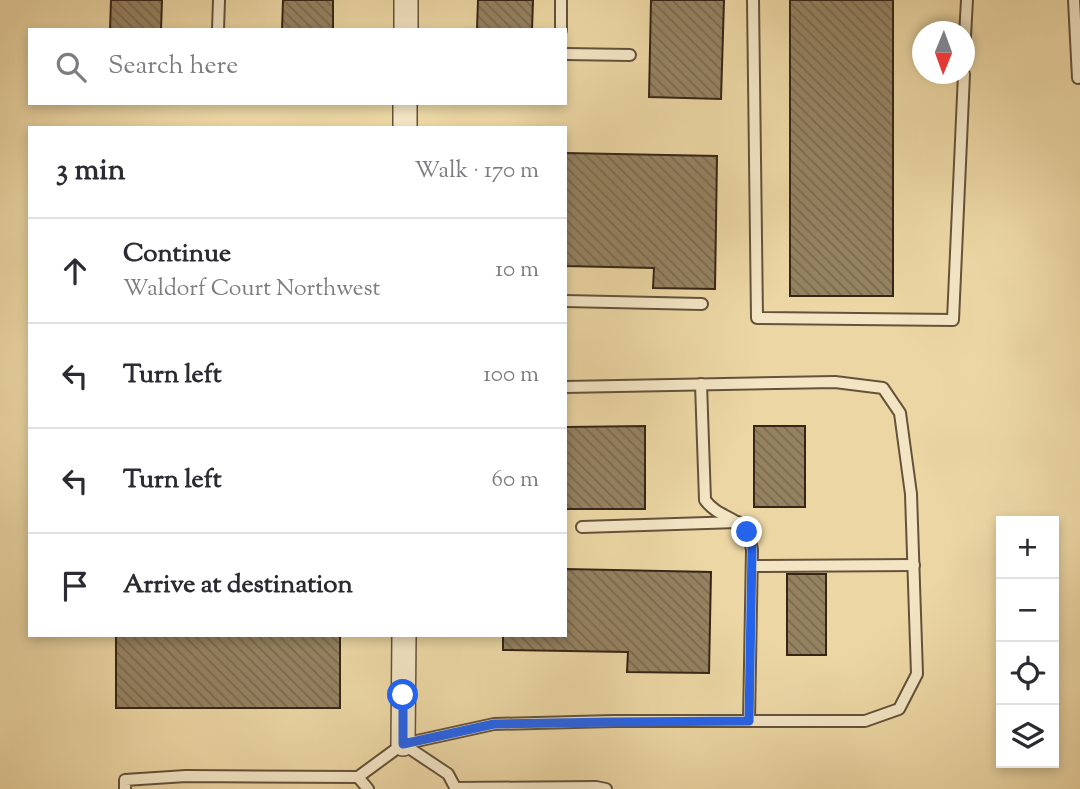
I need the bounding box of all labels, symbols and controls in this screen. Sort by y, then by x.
north arrow [912,21,975,84]
search box [28,28,567,105]
icon: search [52,48,90,86]
text: Search here [108,48,238,85]
text: 3 min [56,150,126,193]
text: Walk · 170 m [414,155,539,188]
text: Continue [123,236,231,273]
icon: ahead [56,252,94,290]
text: 10 m [495,254,539,287]
text: Waldorf Court Northwest [123,273,380,306]
icon: left [56,357,94,395]
text: Turn left [123,357,222,394]
text: 100 m [483,359,539,392]
icon: left [56,462,94,500]
text: Turn left [123,462,222,499]
text: 60 m [491,464,539,497]
route end [731,516,762,547]
map controls [996,516,1059,768]
button: + [996,516,1059,579]
icon: arrive [56,567,94,605]
text: Arrive at destination [123,567,353,604]
button: − [996,579,1059,642]
button: locate [996,642,1059,705]
route start [387,679,418,710]
button: layers [996,705,1059,768]

